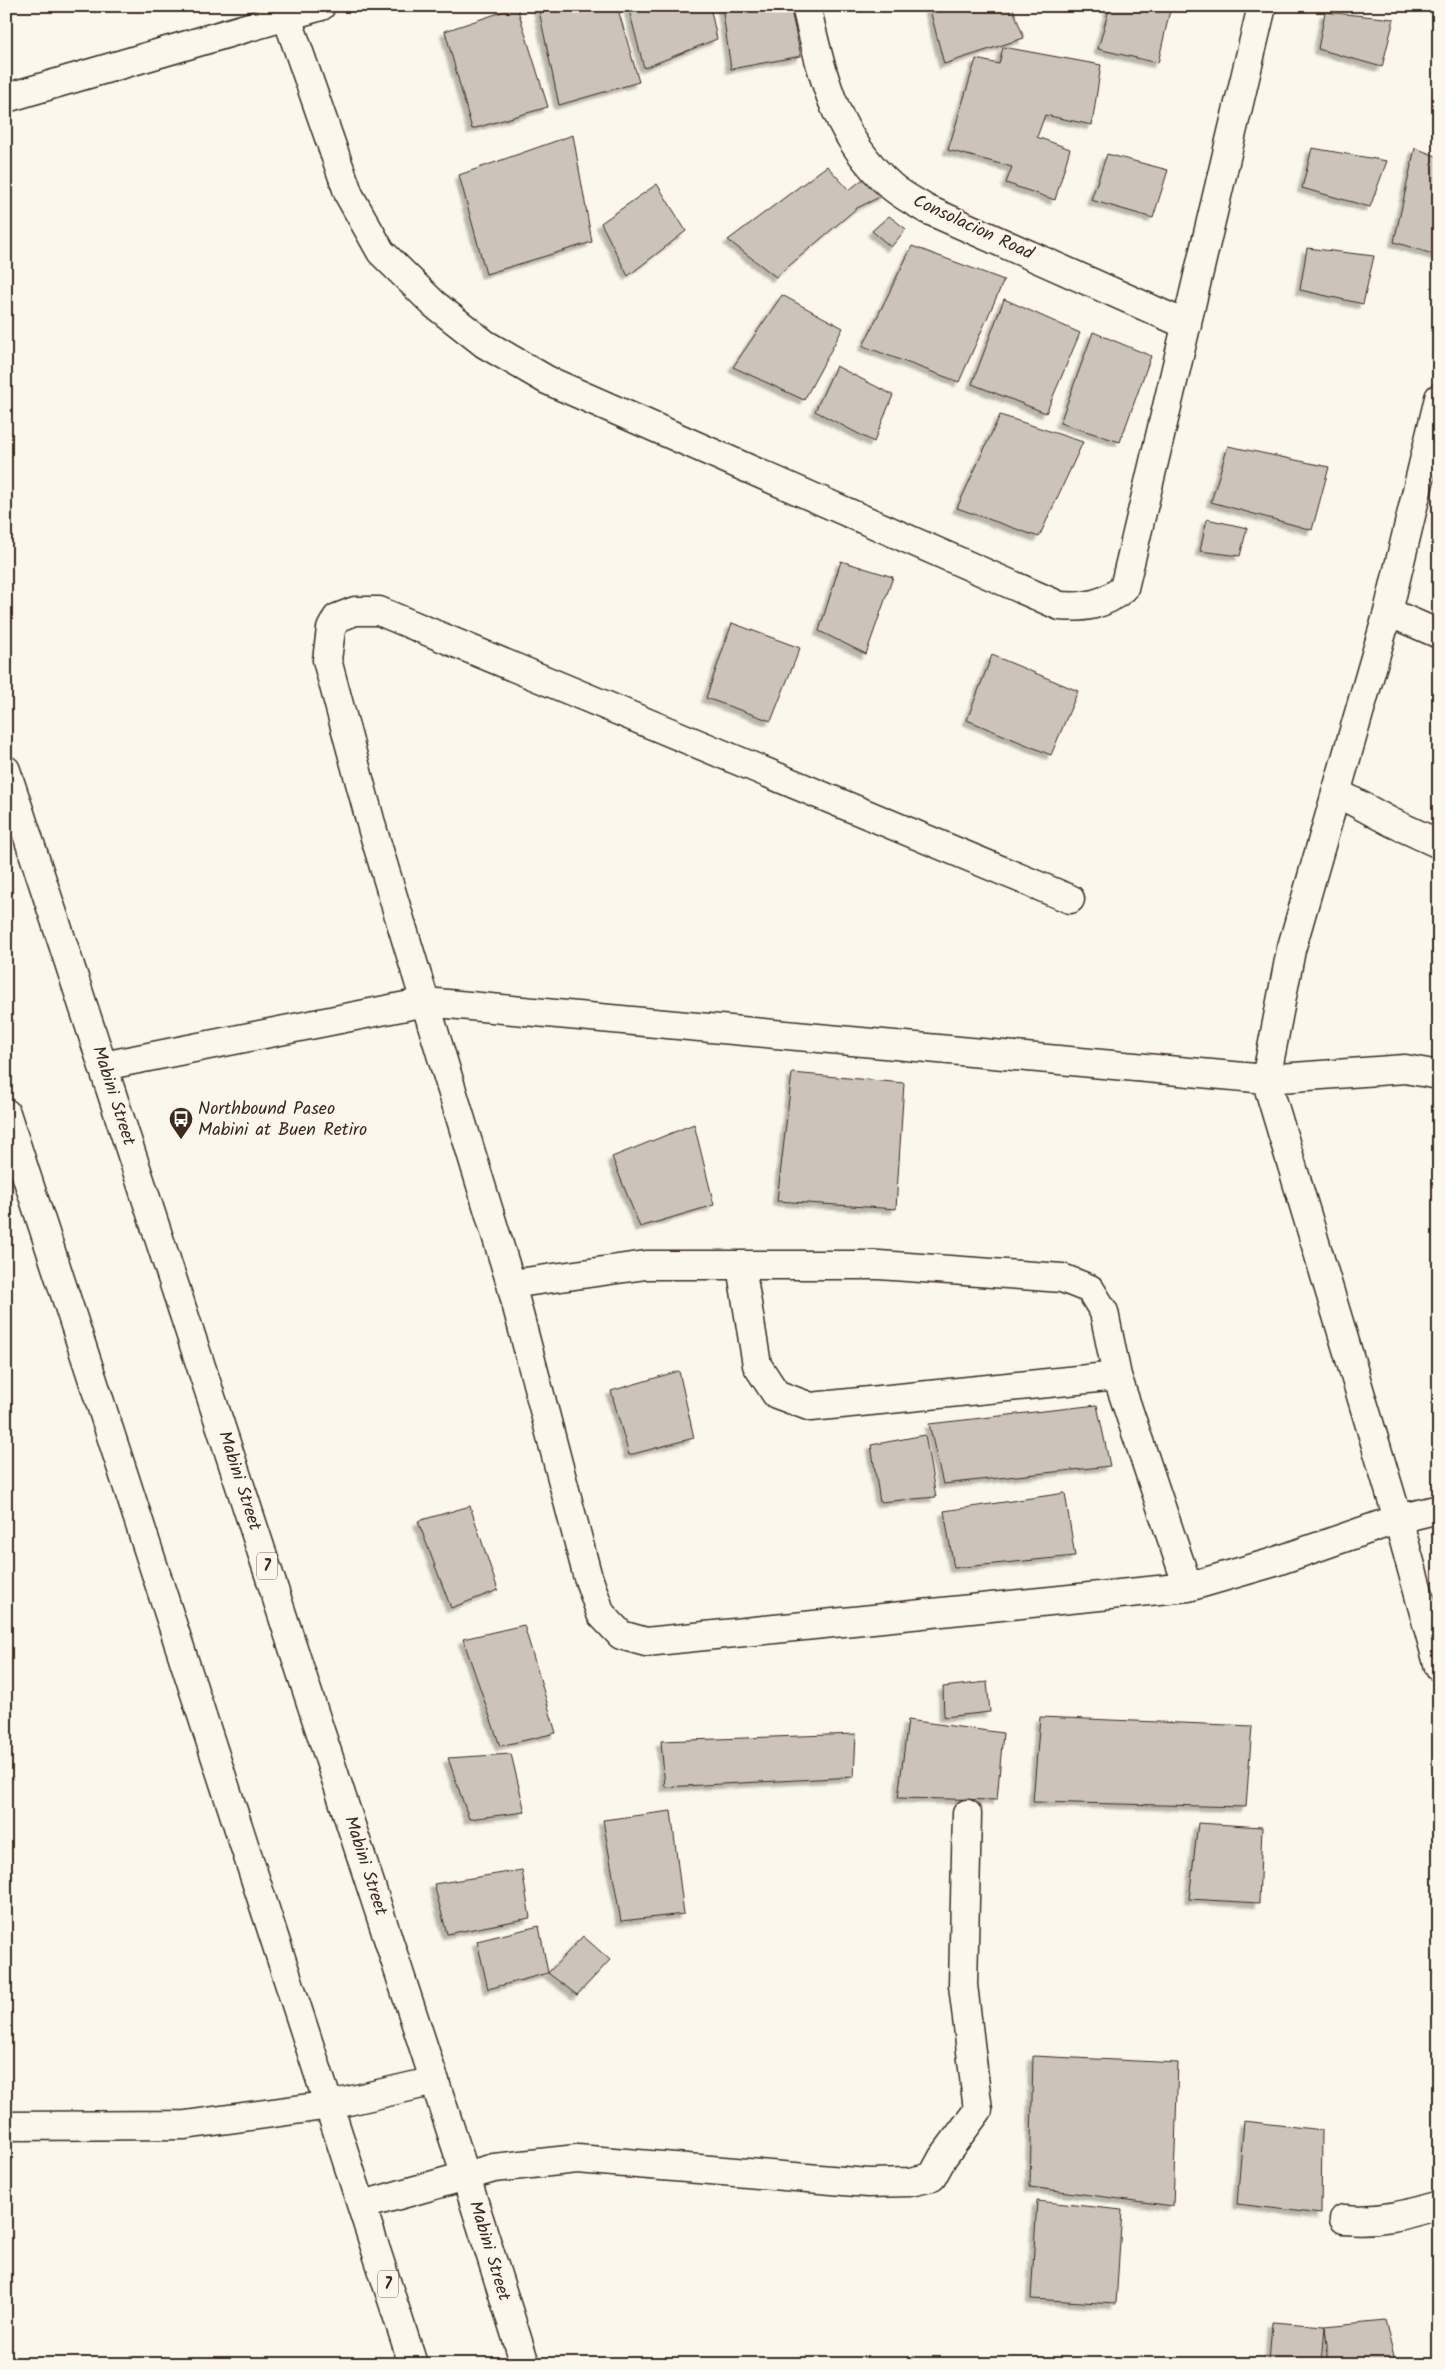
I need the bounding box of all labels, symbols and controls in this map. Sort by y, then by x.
street label: Consolacion Road [908,187,1039,269]
street label: Mabini Street [83,1042,143,1150]
place label: Northbound Paseo Mabini at Buen Retiro [198,1095,367,1145]
bus stop icon: Northbound Paseo Mabini at Buen Retiro [168,1106,194,1140]
street label: Mabini Street [209,1427,269,1535]
road number: 7 [257,1552,277,1580]
street label: Mabini Street [335,1812,395,1920]
street label: Mabini Street [460,2197,518,2306]
road number: 7 [378,2270,398,2298]

